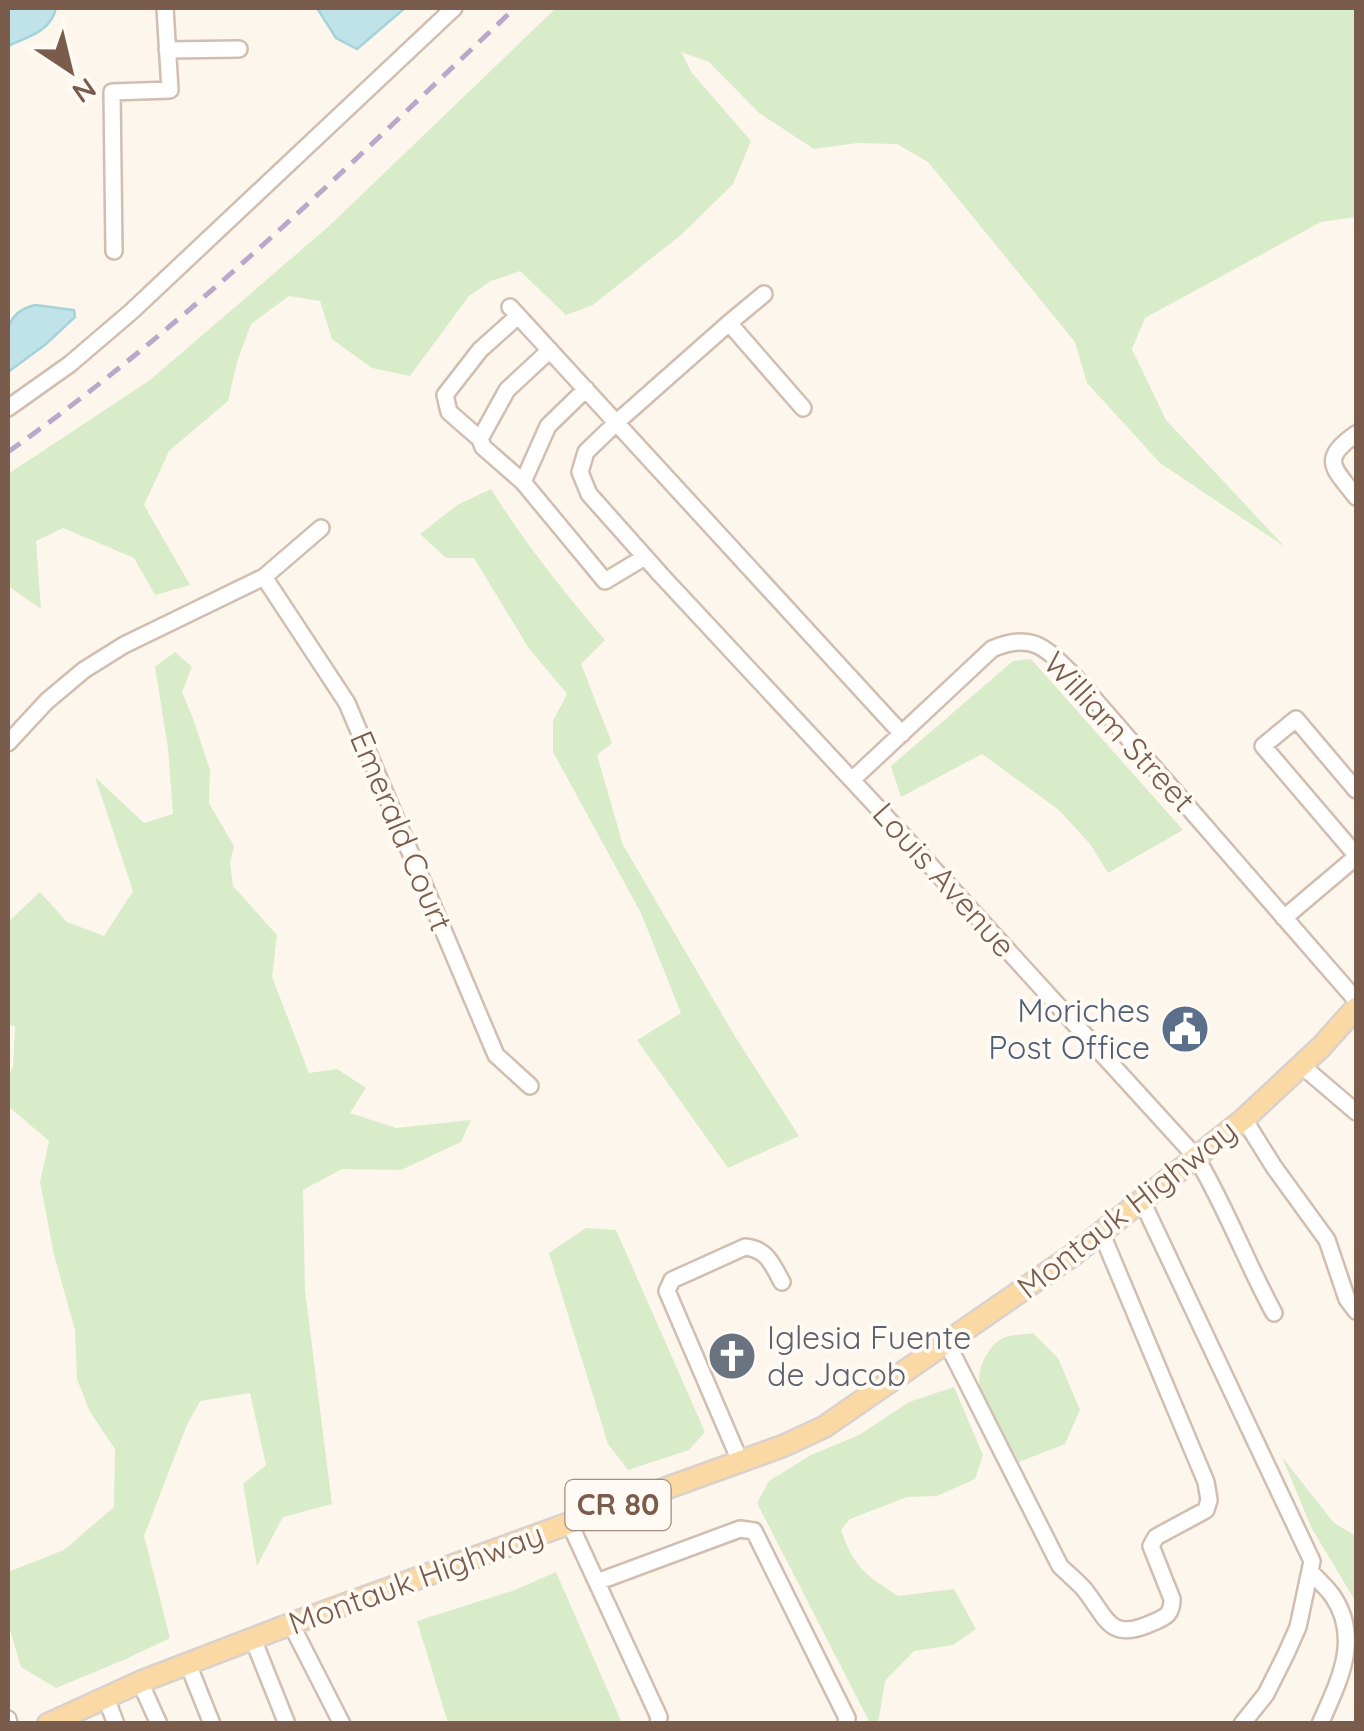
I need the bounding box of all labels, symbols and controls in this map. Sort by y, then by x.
north arrow [20,20,120,120]
text: N [66,71,103,111]
street label: William Street [1036,643,1204,820]
street label: Emerald Court [342,725,462,937]
street label: Louis Avenue [865,794,1025,965]
place label: Moriches Post Office [988,990,1150,1067]
public building icon: Moriches Post Office [1159,1003,1211,1055]
street label: Montauk Highway [1008,1110,1244,1306]
place label: Iglesia Fuente de Jacob [767,1317,971,1394]
church icon: Iglesia Fuente de Jacob [706,1330,758,1382]
road number: CR 80 [566,1480,670,1530]
street label: Montauk Highway [283,1513,548,1643]

